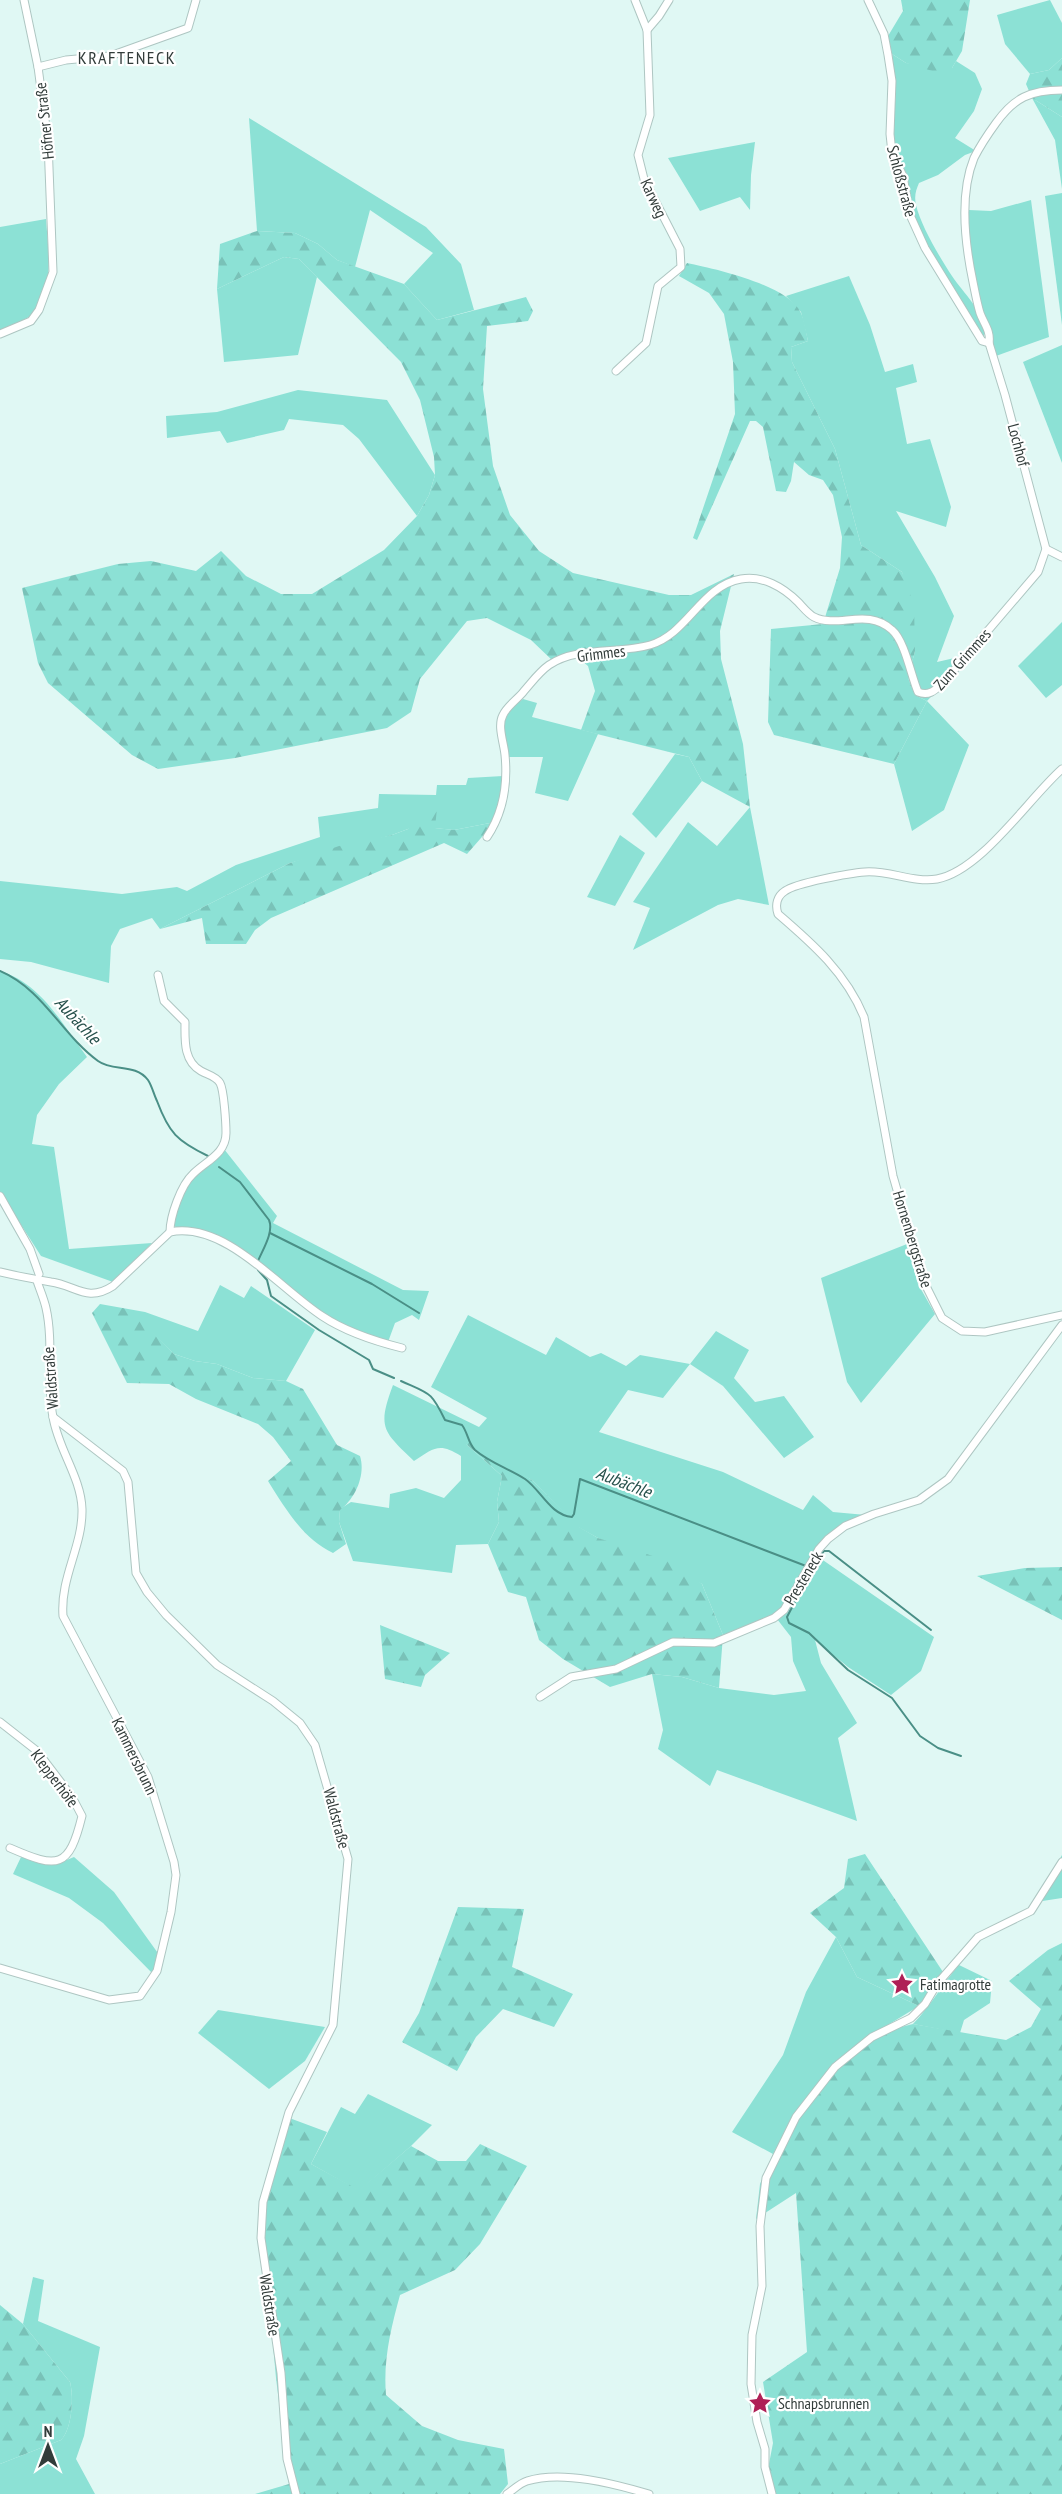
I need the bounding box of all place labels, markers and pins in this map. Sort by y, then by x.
place icon: Fatimagrotte [889,1971,915,1997]
place label: Fatimagrotte [920,1974,991,1994]
place icon: Schnapsbrunnen [747,2390,773,2416]
place label: Schnapsbrunnen [778,2393,869,2413]

